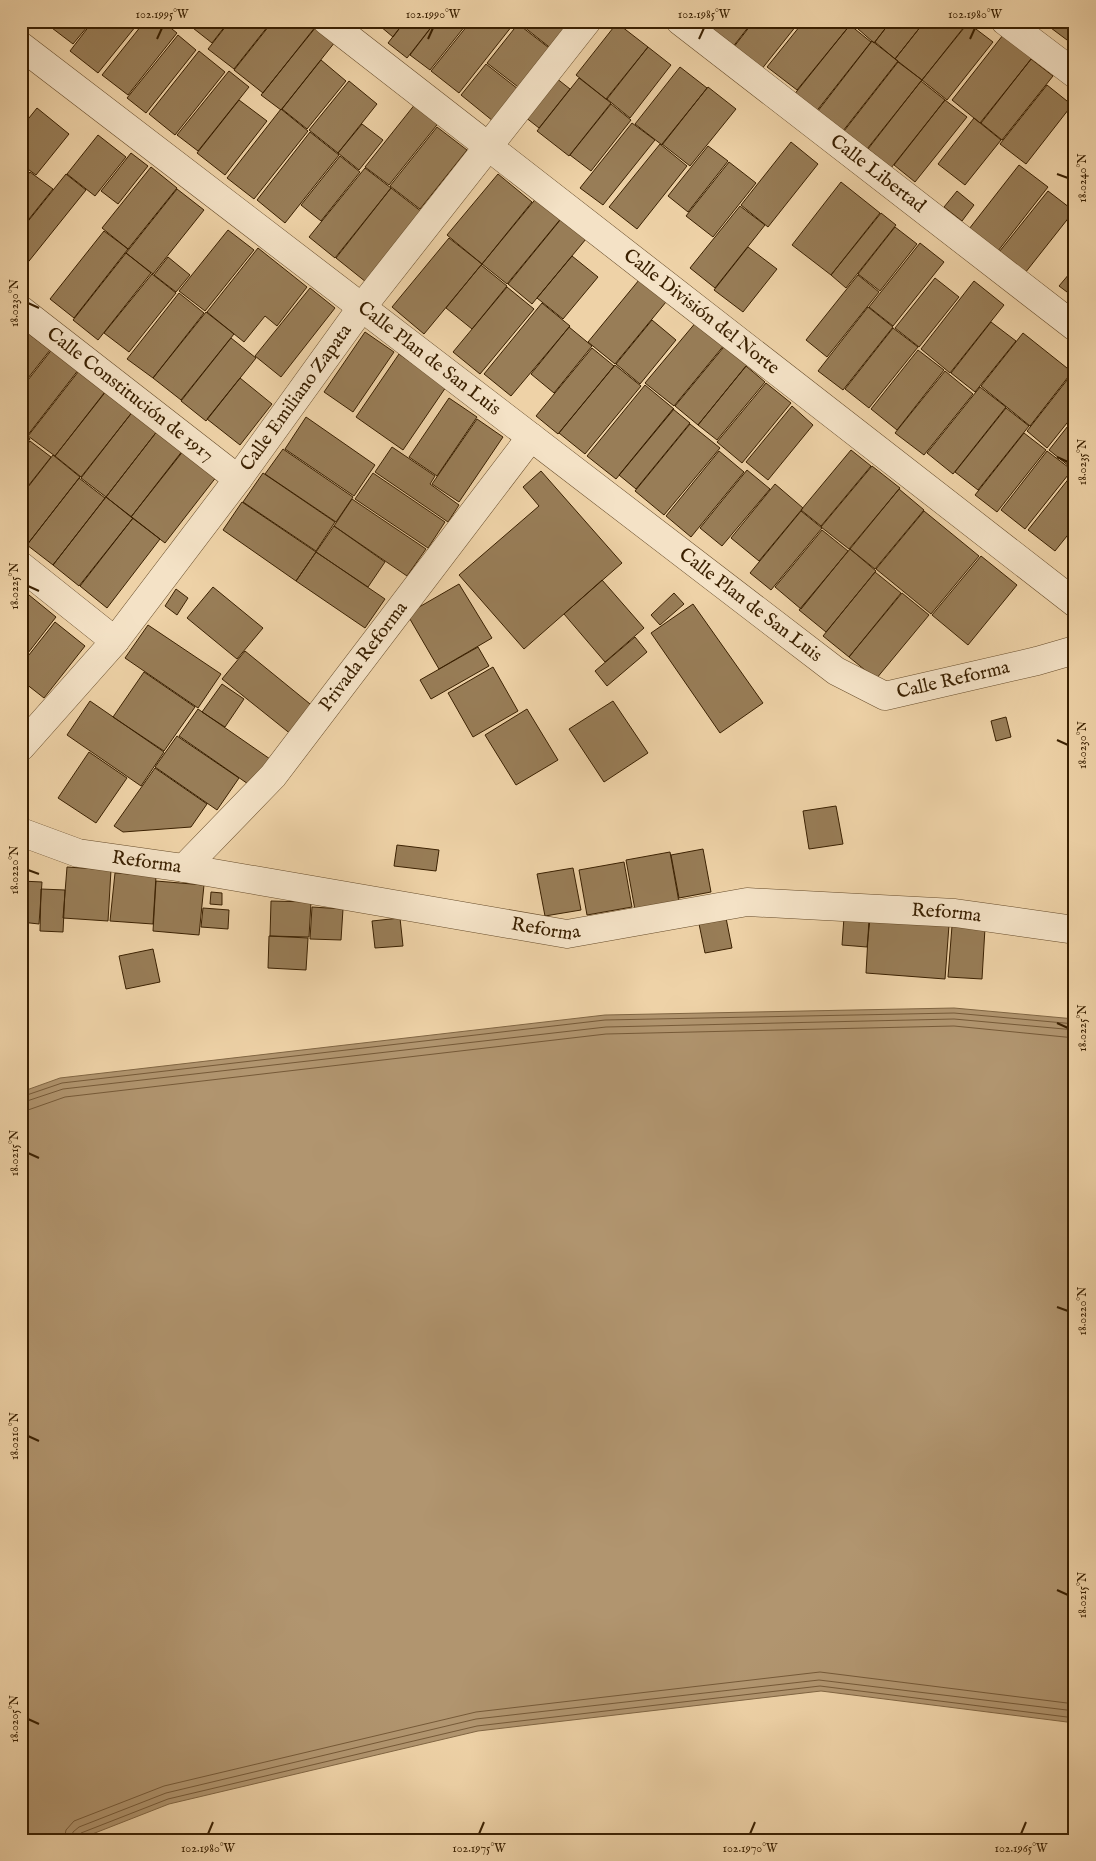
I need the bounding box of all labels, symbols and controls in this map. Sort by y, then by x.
text: 102.1995°W [135,7,189,22]
text: 102.1990°W [406,7,461,22]
text: 102.1985°W [678,7,731,22]
text: 102.1980°W [948,7,1003,22]
street label: Calle Libertad [825,130,931,219]
text: 18.0240°N [1075,153,1090,203]
street label: Calle División del Norte [618,244,784,381]
text: 18.0230°N [7,278,22,327]
street label: Calle Plan de San Luis [352,296,505,421]
street label: Calle Emiliano Zapata [235,319,358,476]
street label: Calle Constitución de 1917 [41,322,218,467]
text: 18.0235°N [1075,438,1090,485]
street label: Calle Plan de San Luis [674,543,827,668]
text: 18.0225°N [7,562,22,610]
street label: Privada Reforma [314,596,414,716]
street label: Calle Reforma [894,656,1013,705]
text: 18.0230°N [1075,720,1090,769]
text: 18.0220°N [7,845,22,894]
street label: Reforma [110,846,184,880]
street label: Reforma [911,899,984,929]
street label: Reforma [509,913,583,947]
text: 18.0225°N [1075,1004,1090,1052]
text: 18.0215°N [7,1129,22,1176]
text: 18.0220°N [1075,1286,1090,1335]
text: 18.0210°N [7,1412,22,1460]
text: 18.0215°N [1075,1571,1090,1618]
text: 18.0205°N [7,1695,22,1743]
text: 102.1980°W [181,1841,236,1856]
text: 102.1975°W [452,1841,506,1856]
text: 102.1970°W [723,1841,778,1856]
text: 102.1965°W [995,1841,1048,1856]

